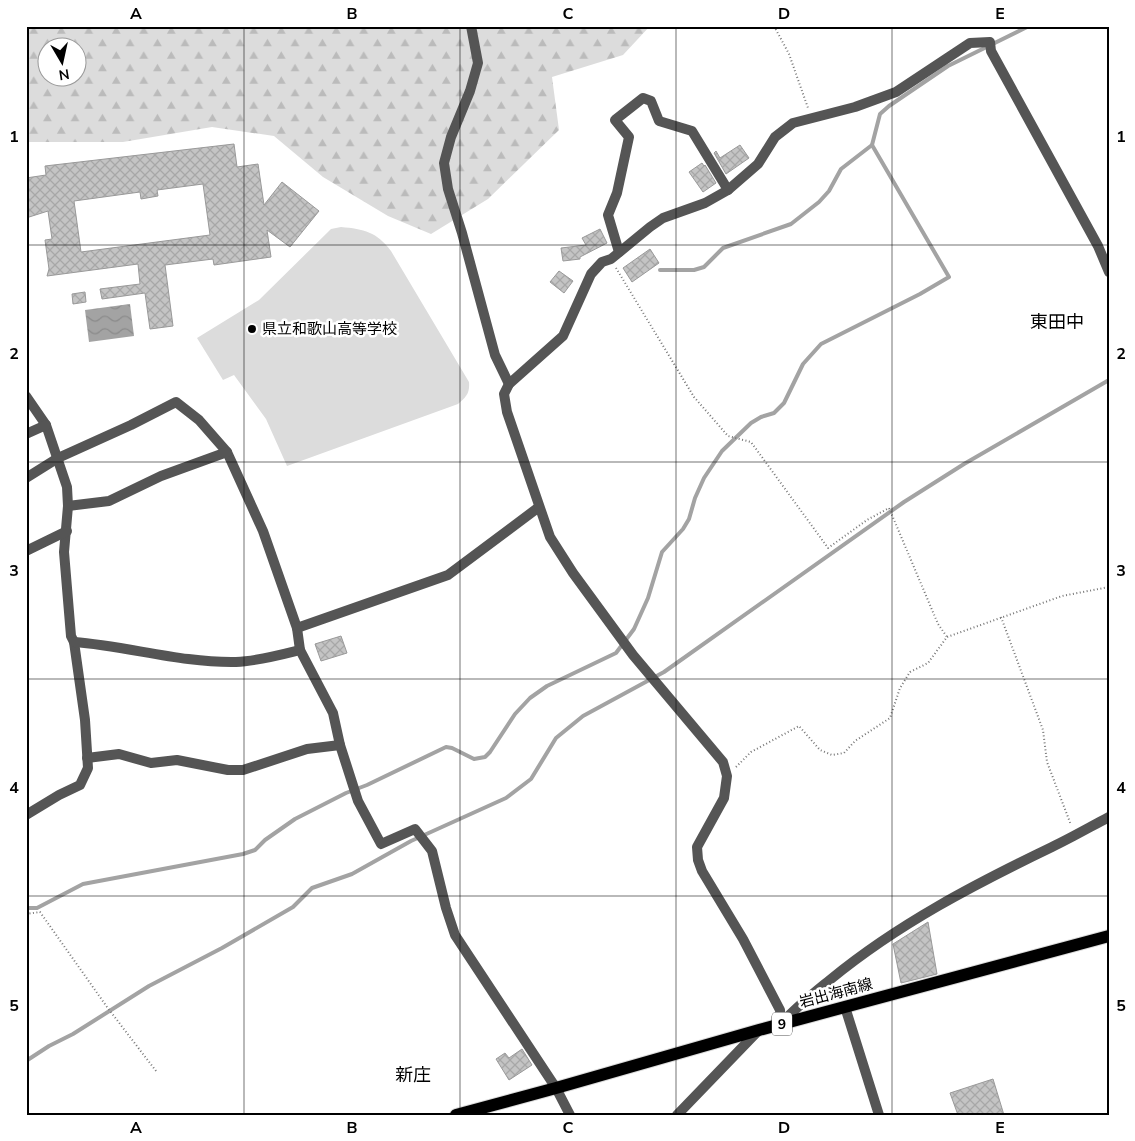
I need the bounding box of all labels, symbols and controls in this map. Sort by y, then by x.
text: A [130,3,142,25]
text: B [346,3,358,25]
text: C [563,3,574,25]
text: D [778,3,790,25]
text: E [995,3,1005,25]
north arrow [38,38,88,88]
text: N [57,64,71,85]
text: 1 [9,126,19,148]
text: 1 [1116,126,1126,148]
district label: 東田中 [1030,310,1084,334]
place label: 県立和歌山高等学校 [262,319,397,339]
marker: 県立和歌山高等学校 [246,323,258,335]
text: 2 [9,343,19,365]
text: 2 [1116,343,1126,365]
text: 3 [9,560,19,582]
text: 3 [1116,560,1126,582]
text: 4 [9,777,19,799]
text: 4 [1116,777,1126,799]
street label: 岩出海南線 [797,974,875,1012]
text: 5 [9,995,19,1017]
text: 5 [1116,995,1126,1017]
road number: 9 [772,1012,792,1036]
district label: 新庄 [395,1063,431,1087]
text: A [130,1117,142,1139]
text: B [346,1117,358,1139]
text: C [563,1117,574,1139]
text: D [778,1117,790,1139]
text: E [995,1117,1005,1139]

